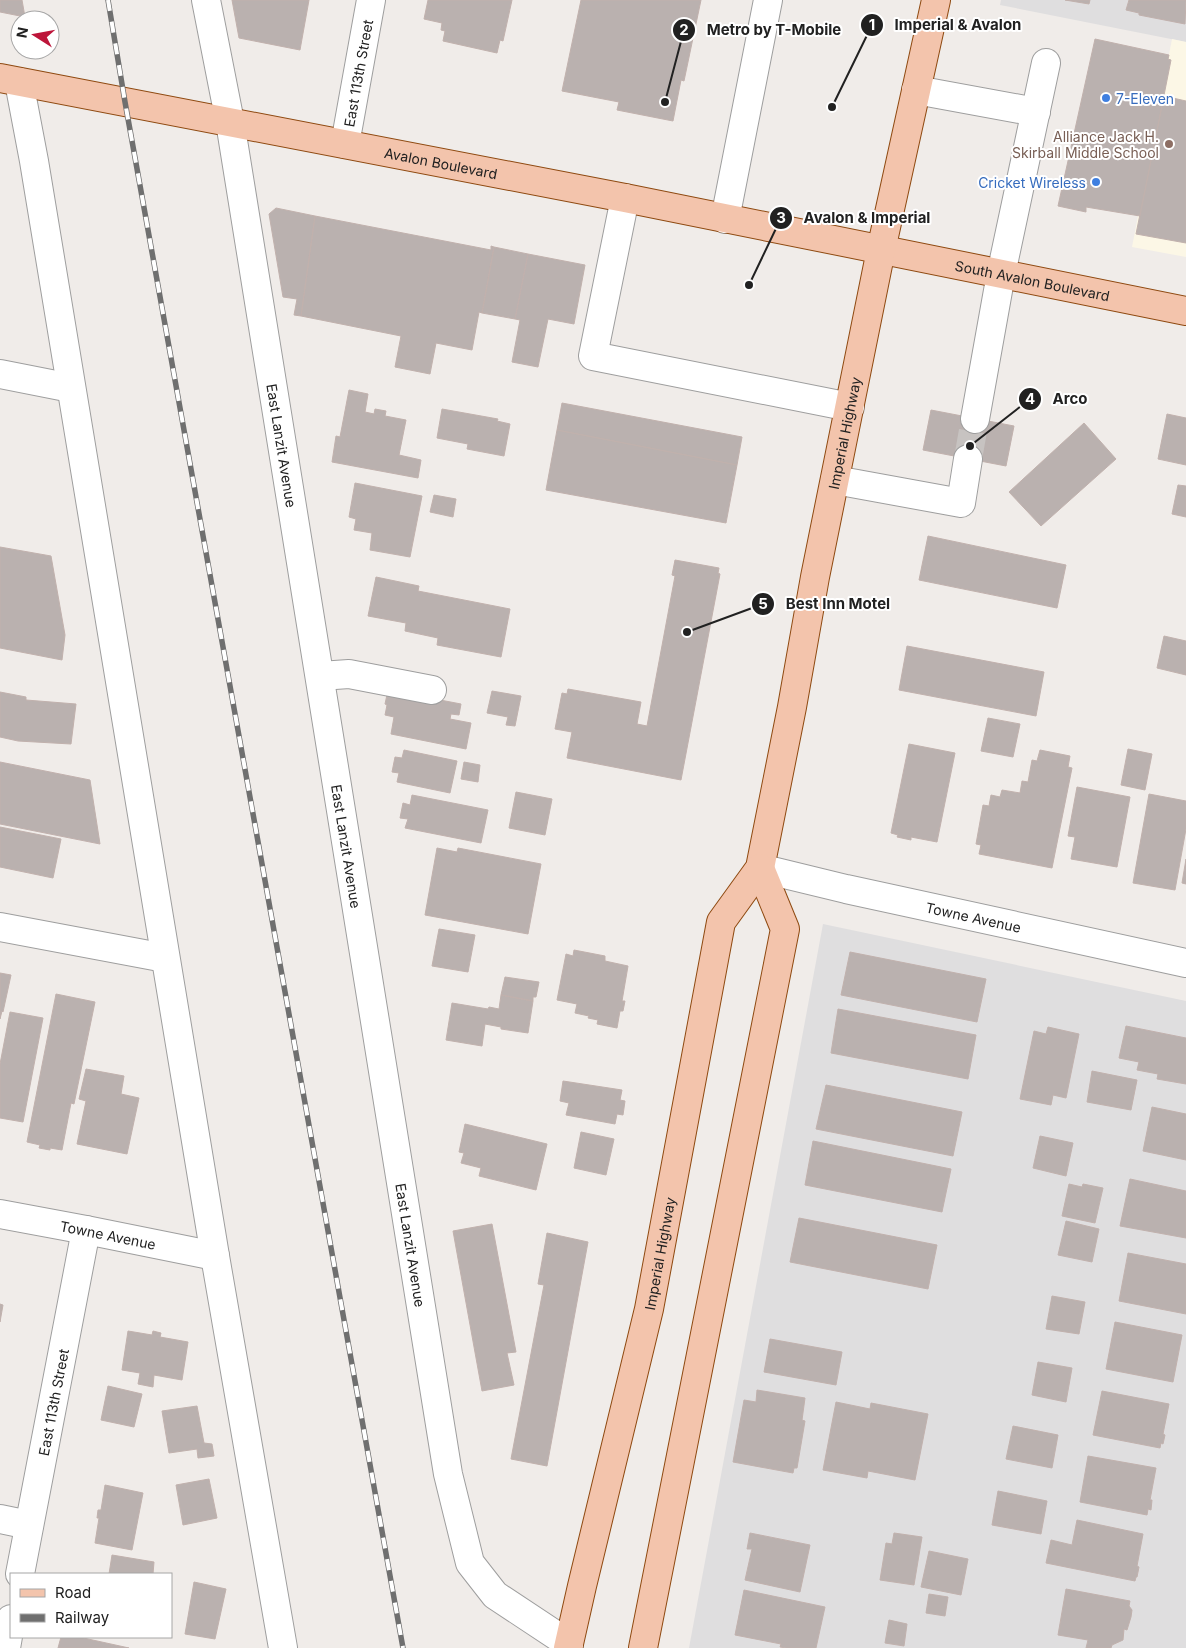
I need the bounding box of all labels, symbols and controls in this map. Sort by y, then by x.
north arrow [10,10,60,60]
callout: Imperial & Avalon [859,10,1031,40]
callout: Metro by T-Mobile [672,15,852,45]
text: 1 [869,15,875,34]
text: Imperial & Avalon [895,15,1021,34]
street label: East 113th Street [340,18,376,128]
text: 2 [679,20,689,39]
text: Metro by T-Mobile [707,20,841,39]
text: N [12,26,31,39]
place label: 7-Eleven [1116,90,1174,107]
marker: 7-Eleven [1100,92,1112,104]
place label: Alliance Jack H. Skirball Middle School [1012,128,1159,161]
marker: Alliance Jack H. Skirball Middle School [1163,138,1175,150]
street label: Avalon Boulevard [383,143,499,182]
place label: Cricket Wireless [978,174,1086,191]
marker: Cricket Wireless [1090,176,1102,188]
callout: Avalon & Imperial [768,203,940,233]
text: 3 [776,208,786,227]
text: Avalon & Imperial [804,208,930,227]
street label: South Avalon Boulevard [954,256,1111,304]
street label: Imperial Highway [824,375,864,491]
street label: East Lanzit Avenue [264,382,301,509]
callout: Arco [1017,384,1097,414]
text: 4 [1025,389,1035,408]
text: Arco [1053,389,1087,408]
callout: Best Inn Motel [751,589,900,619]
text: 5 [758,594,768,613]
text: Best Inn Motel [786,594,890,613]
street label: East Lanzit Avenue [328,783,365,909]
street label: Towne Avenue [924,898,1023,935]
street label: East Lanzit Avenue [393,1182,429,1308]
street label: Imperial Highway [640,1196,678,1311]
street label: Towne Avenue [59,1217,157,1252]
street label: East 113th Street [34,1347,72,1457]
legend [10,1573,172,1638]
text: Road [55,1583,91,1602]
text: Railway [55,1608,110,1627]

